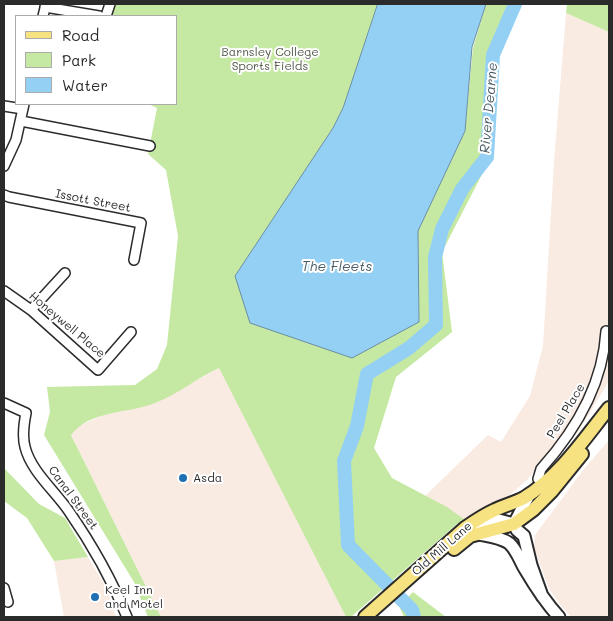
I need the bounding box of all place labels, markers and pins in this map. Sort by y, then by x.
place label: Asda [193,471,222,485]
marker: Asda [177,472,189,484]
place label: Keel Inn and Motel [105,583,163,611]
marker: Keel Inn and Motel [89,591,101,603]

